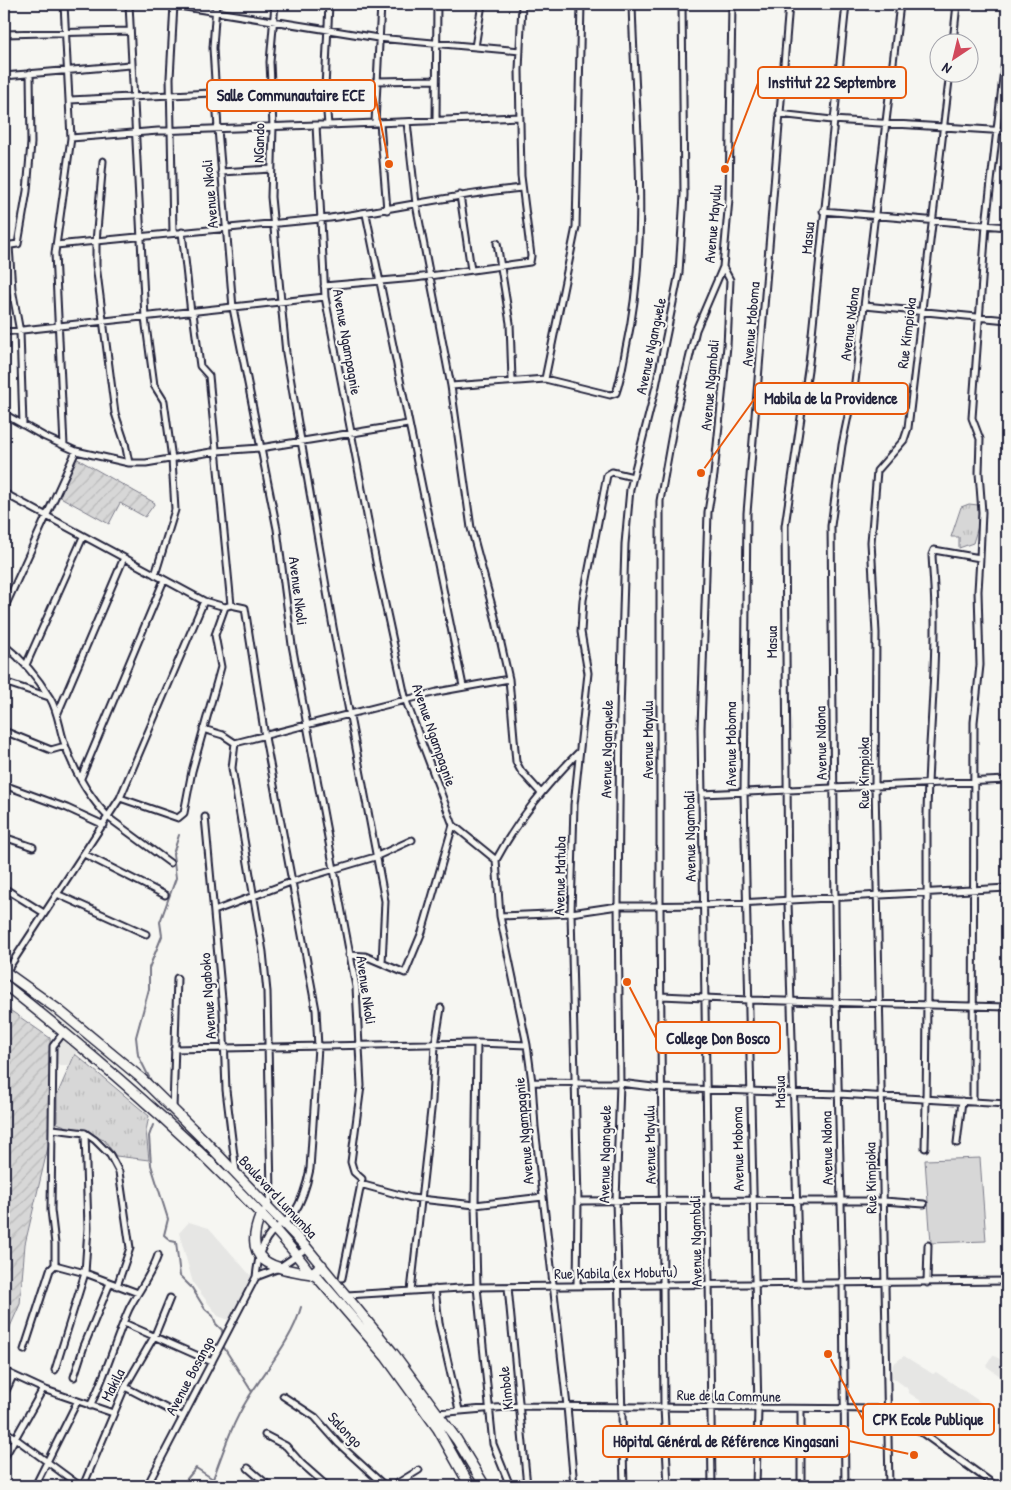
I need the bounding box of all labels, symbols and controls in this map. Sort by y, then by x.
north arrow [928,32,978,82]
text: N [937,59,955,79]
callout: Institut 22 Septembre [758,67,906,98]
text: Institut 22 Septembre [768,71,897,94]
callout: Salle Communautaire ECE [207,80,375,111]
text: Salle Communautaire ECE [217,84,366,106]
street label: NGando [248,123,269,163]
street label: Avenue Nkoli [196,159,223,229]
street label: Avenue Mayulu [699,184,726,264]
street label: Masua [796,221,819,255]
street label: Avenue Moboma [736,281,765,367]
street label: Avenue Ndona [835,286,864,362]
street label: Avenue Ngampagnie [328,287,367,397]
street label: Avenue Ngangwele [630,296,671,396]
street label: Rue Kimpioka [892,296,921,370]
street label: Avenue Ngambali [695,338,724,432]
callout: Mabila de la Providence [755,383,908,414]
text: Mabila de la Providence [764,387,898,409]
street label: Avenue Nkoli [284,555,313,627]
street label: Masua [761,626,782,658]
street label: Avenue Ngampagnie [407,681,462,789]
street label: Avenue Ngangwele [595,700,618,798]
street label: Avenue Mayulu [637,701,658,779]
street label: Avenue Moboma [720,701,741,786]
street label: Avenue Ndona [809,706,832,780]
street label: Rue Kimpioka [853,737,874,809]
street label: Avenue Ngambali [678,790,701,882]
street label: Avenue Matuba [548,836,571,916]
street label: Avenue Ngaboko [194,952,221,1040]
street label: Avenue Nkoli [351,954,382,1026]
callout: College Don Bosco [656,1022,780,1053]
text: College Don Bosco [666,1027,771,1050]
street label: Masua [769,1075,790,1108]
street label: Avenue Ngampagnie [508,1077,539,1185]
street label: Avenue Ngangwele [593,1105,616,1203]
street label: Avenue Mayulu [638,1106,661,1185]
street label: Avenue Moboma [726,1106,749,1192]
street label: Avenue Ndona [815,1111,838,1185]
street label: Rue Kimpioka [859,1142,882,1214]
street label: Boulevard Lumumba [234,1151,322,1243]
street label: Avenue Ngambali [684,1195,707,1287]
street label: Rue Kabila (ex Mobutu) [554,1261,678,1284]
street label: Avenue Bosango [160,1333,219,1419]
street label: Makila [95,1365,130,1405]
street label: Kimbole [493,1365,518,1411]
street label: Rue de la Commune [677,1384,781,1407]
callout: CPK Ecole Publique [863,1404,994,1435]
street label: Salongo [323,1407,368,1452]
text: CPK Ecole Publique [872,1408,984,1431]
callout: Hôpital Général de Référence Kingasani [603,1426,849,1457]
text: Hôpital Général de Référence Kingasani [613,1430,839,1453]

